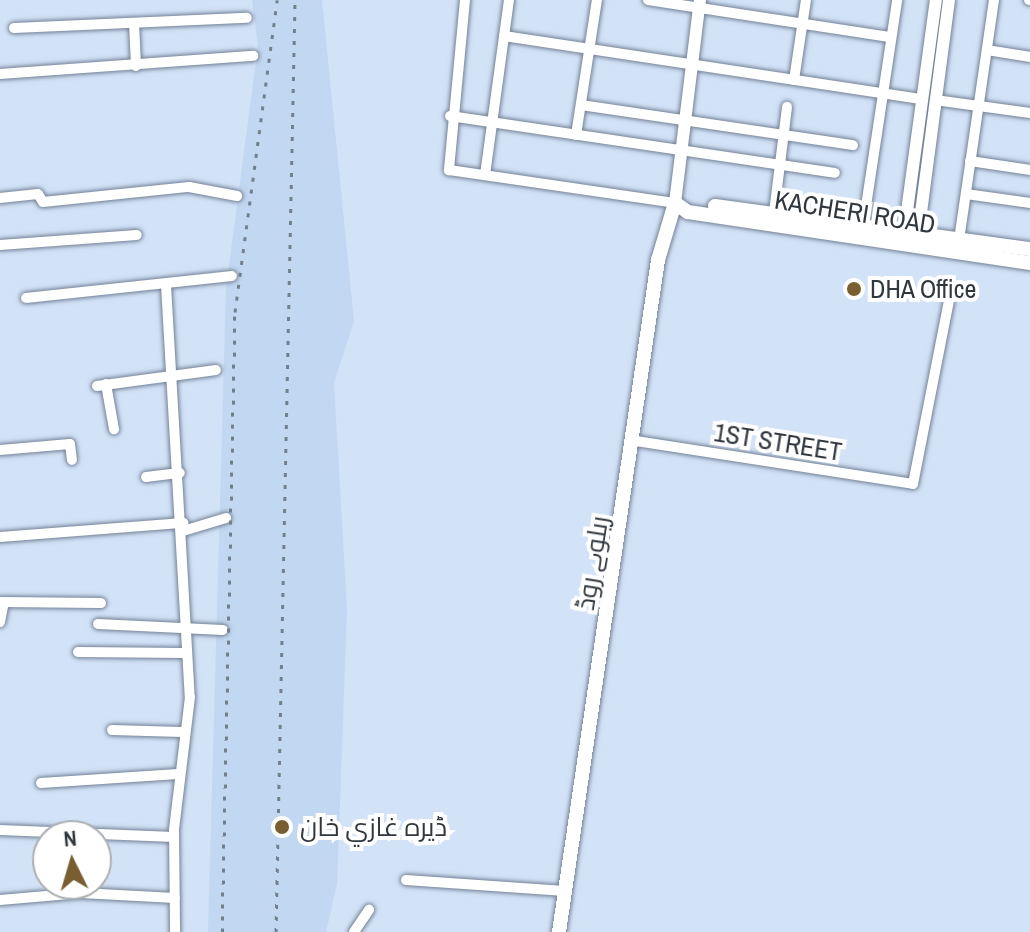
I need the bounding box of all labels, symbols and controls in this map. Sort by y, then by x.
street label: KACHERI ROAD [772,184,938,240]
place label: DHA Office [870,273,977,305]
marker: DHA Office [845,280,863,298]
street label: 1ST STREET [712,416,844,468]
street label: ریلوے روڈ [569,514,615,612]
place label: ڈيره غازي خان [300,811,447,843]
marker: ڈيره غازي خان [271,816,293,838]
north arrow [32,820,112,900]
text: N [62,823,78,854]

